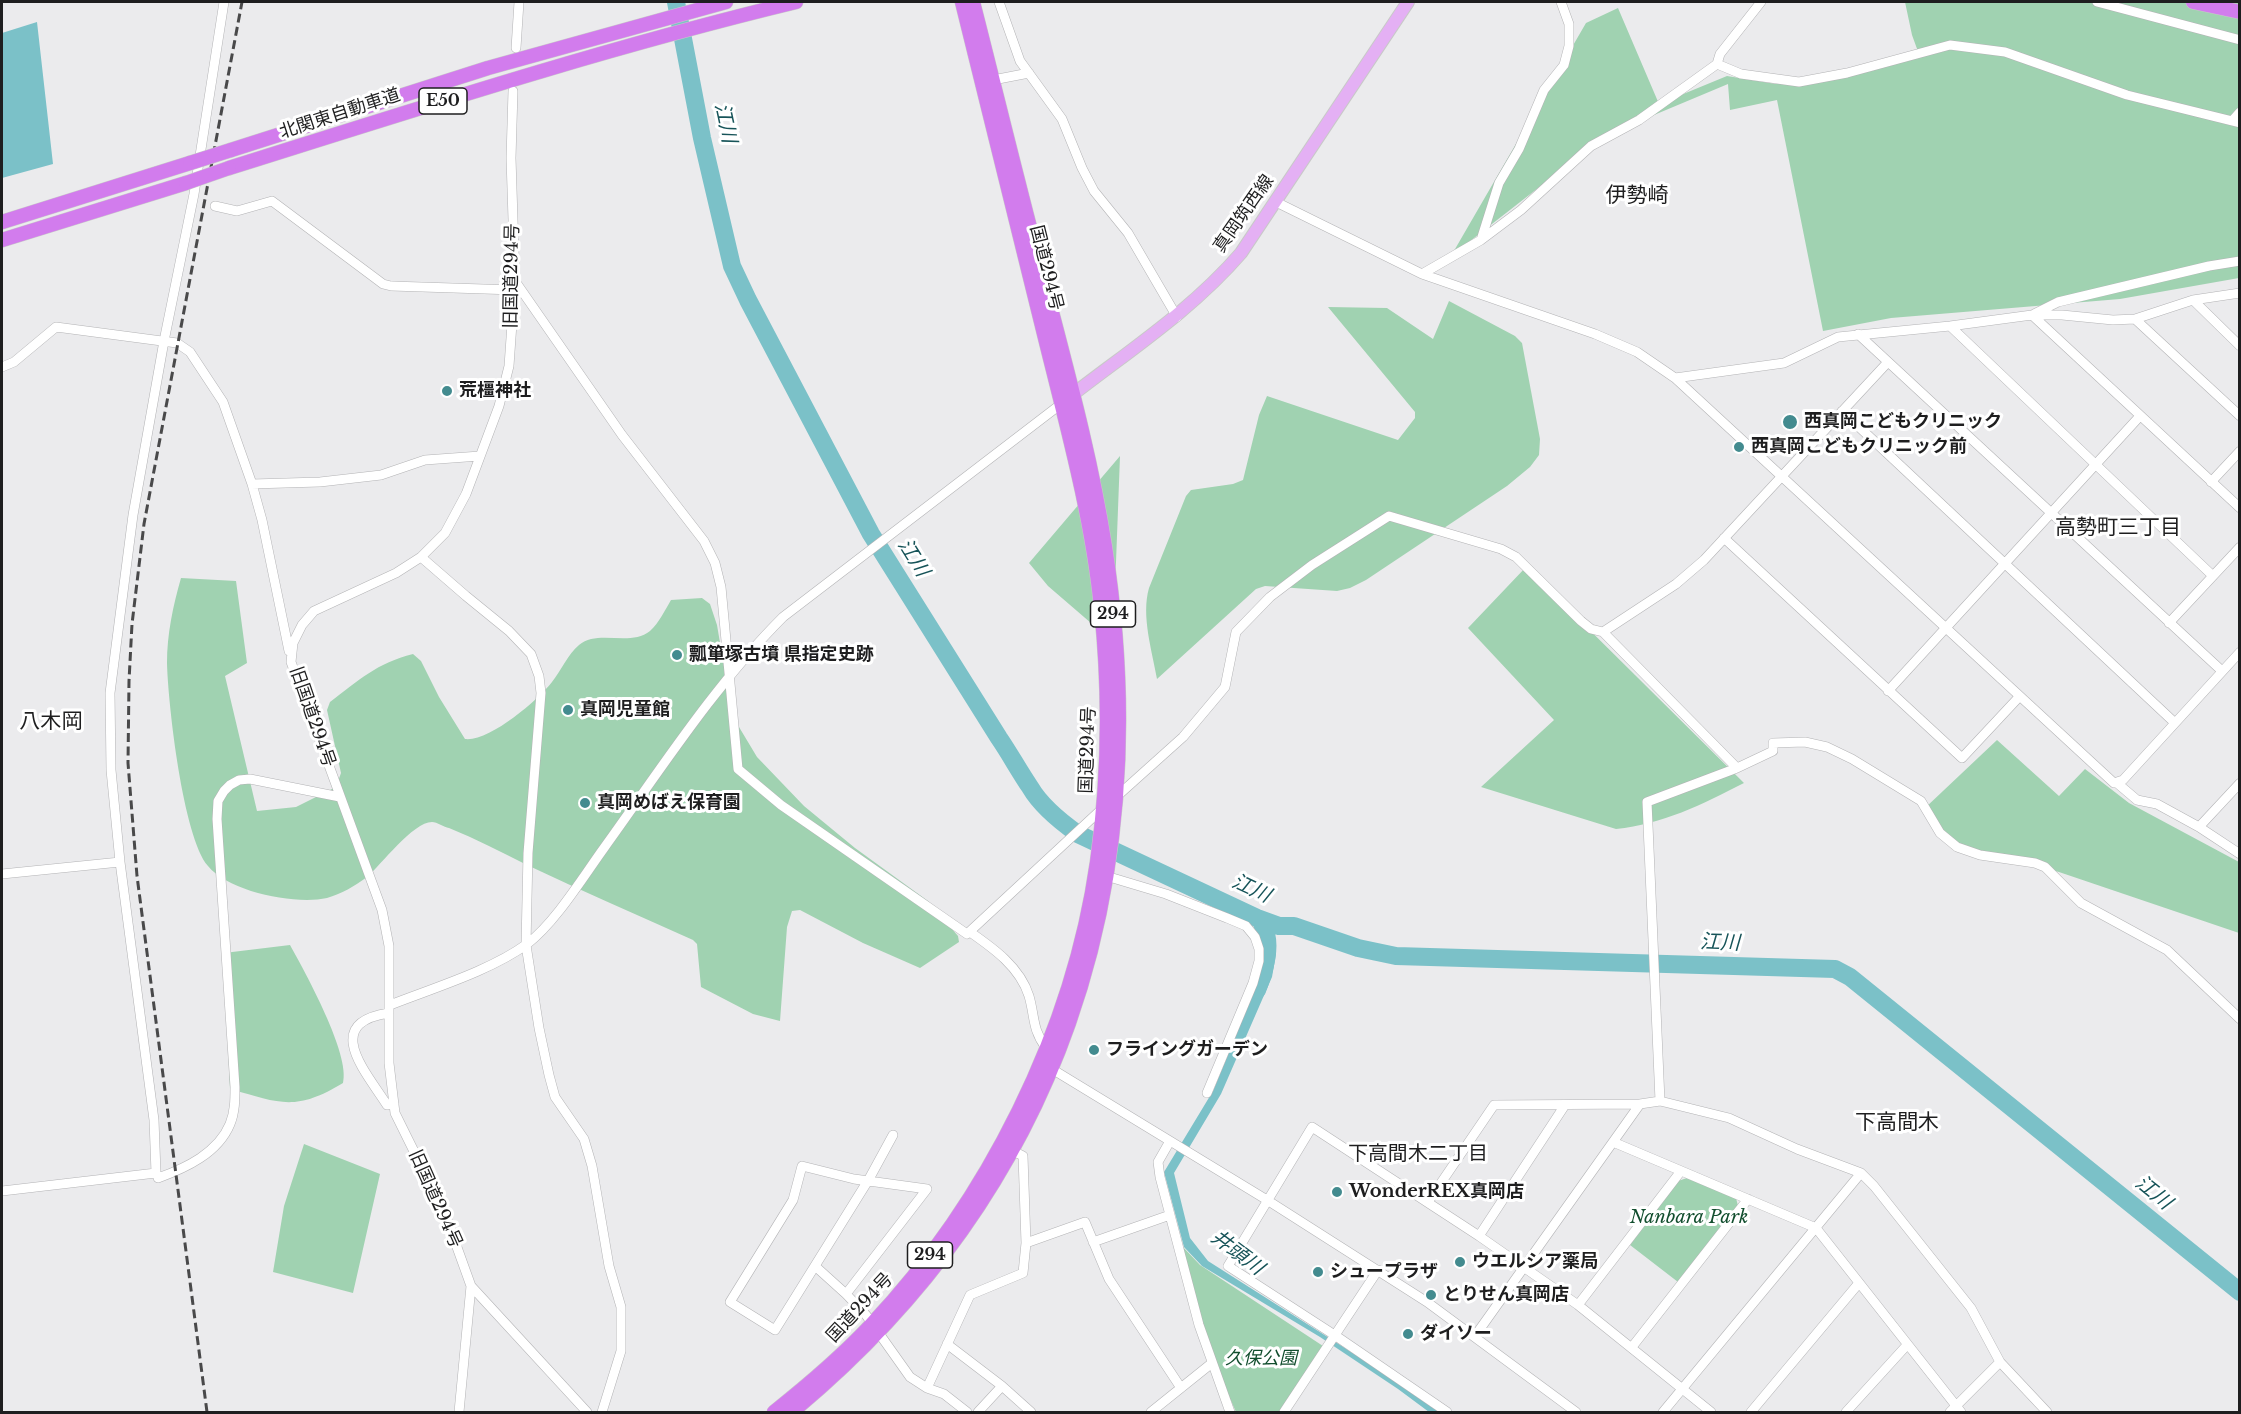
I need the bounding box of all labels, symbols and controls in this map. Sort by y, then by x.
street label: 北関東自動車道 [277,84,403,144]
road number: E50 [419,88,467,114]
water label: 江川 [709,101,741,145]
street label: 真岡筑西線 [1209,171,1279,257]
district label: 伊勢崎 [1606,183,1668,209]
street label: 旧国道294号 [500,223,524,329]
street label: 国道294号 [1025,223,1067,313]
place label: 荒橿神社 [459,380,531,402]
marker: 荒橿神社 [440,384,454,398]
place label: 西真岡こどもクリニック [1804,411,2002,433]
marker: 西真岡こどもクリニック [1781,413,1799,431]
place label: 西真岡こどもクリニック前 [1751,436,1967,458]
marker: 西真岡こどもクリニック前 [1732,440,1746,454]
district label: 高勢町三丁目 [2055,515,2181,541]
water label: 江川 [892,535,934,581]
road number: 294 [1090,601,1136,627]
place label: 瓢箪塚古墳 県指定史跡 [689,644,874,666]
marker: 瓢箪塚古墳 県指定史跡 [670,648,684,662]
street label: 旧国道294号 [285,664,339,770]
place label: 真岡児童館 [580,699,670,721]
marker: 真岡児童館 [561,703,575,717]
street label: 国道294号 [1076,706,1100,794]
district label: 八木岡 [20,709,82,735]
place label: 真岡めばえ保育園 [597,792,741,814]
marker: 真岡めばえ保育園 [578,796,592,810]
water label: 江川 [1228,870,1274,908]
water label: 江川 [1700,930,1740,956]
place label: フライングガーデン [1106,1039,1268,1061]
marker: フライングガーデン [1087,1043,1101,1057]
district label: 下高間木 [1855,1110,1939,1136]
district label: 下高間木二丁目 [1348,1142,1488,1166]
street label: 旧国道294号 [404,1147,466,1251]
water label: 江川 [2130,1171,2176,1215]
place label: WonderREX真岡店 [1349,1181,1524,1203]
marker: WonderREX真岡店 [1330,1185,1344,1199]
park label: Nanbara Park [1630,1207,1748,1229]
water label: 井頭川 [1206,1225,1268,1281]
road number: 294 [908,1242,952,1268]
place label: ウエルシア薬局 [1472,1251,1598,1273]
marker: ウエルシア薬局 [1453,1255,1467,1269]
place label: シュープラザ [1330,1261,1438,1283]
marker: シュープラザ [1311,1265,1325,1279]
street label: 国道294号 [822,1269,898,1347]
place label: とりせん真岡店 [1443,1284,1569,1306]
marker: とりせん真岡店 [1424,1288,1438,1302]
place label: ダイソー [1420,1323,1492,1345]
marker: ダイソー [1401,1327,1415,1341]
park label: 久保公園 [1225,1348,1297,1370]

